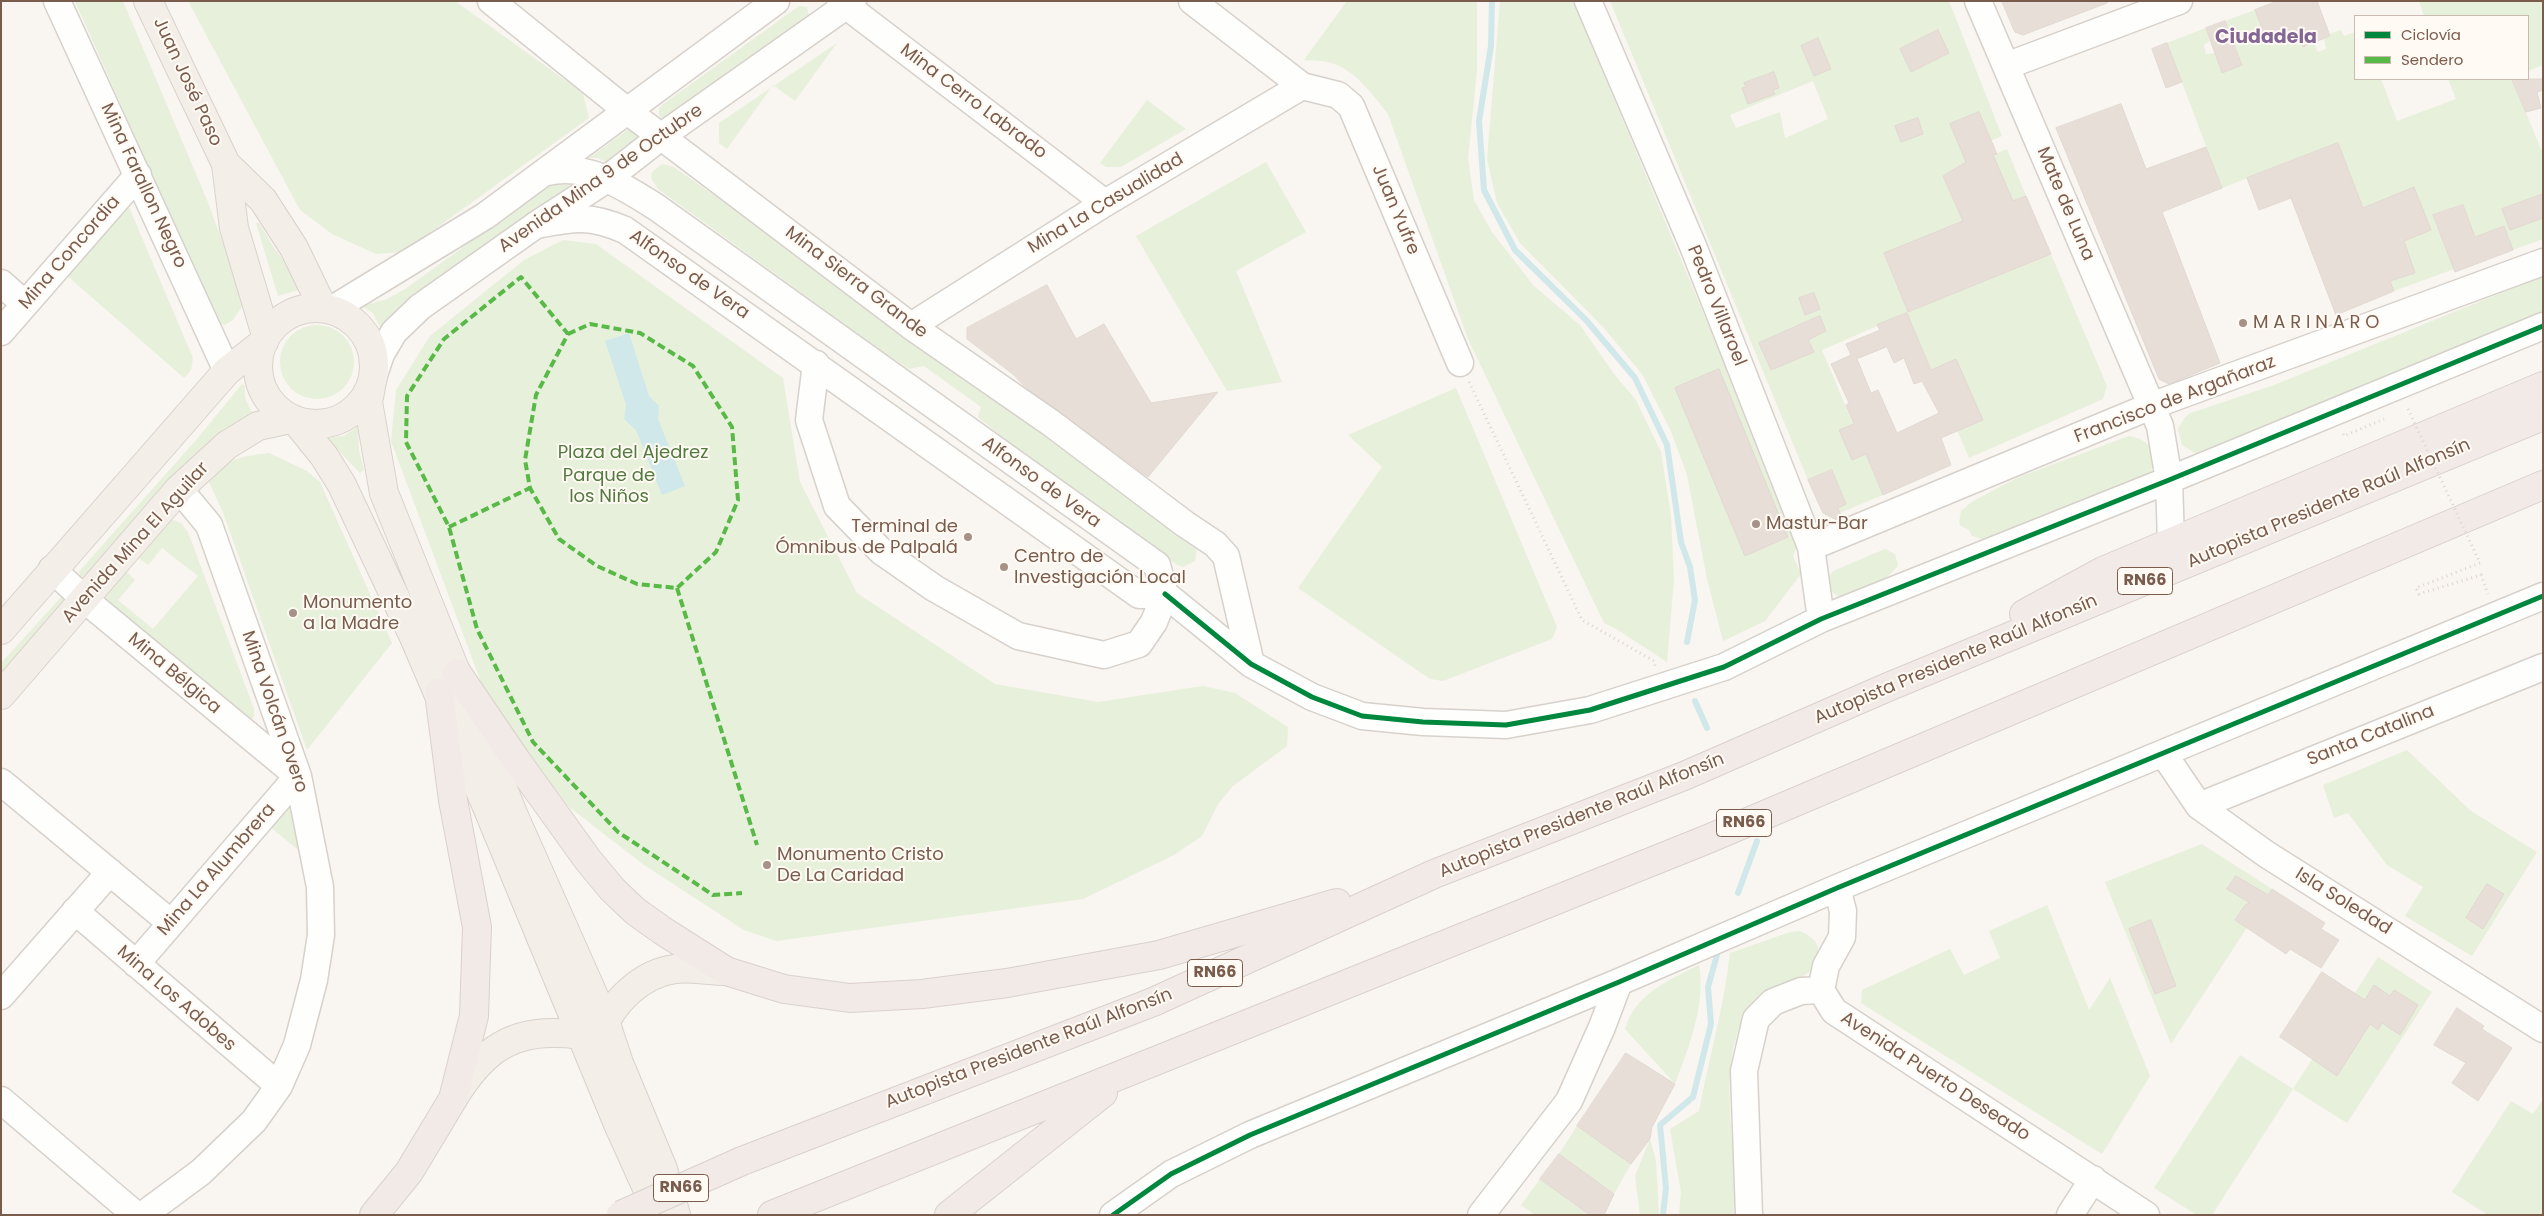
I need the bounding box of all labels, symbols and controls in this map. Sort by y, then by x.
street label: Juan José Paso [148,14,226,150]
legend [2354,15,2529,80]
text: Ciclovía [2401,24,2461,45]
district label: Ciudadela [2215,27,2317,49]
street label: Mina Cerro Labrado [895,40,1051,164]
text: Sendero [2401,49,2463,70]
street label: Mina Farallon Negro [95,100,191,272]
street label: Avenida Mina 9 de Octubre [495,100,707,258]
street label: Mate de Luna [2031,144,2099,264]
street label: Mina La Casualidad [1024,149,1188,259]
street label: Juan Yufre [1366,162,1424,258]
street label: Mina Concordia [15,192,125,314]
street label: Mina Sierra Grande [781,222,931,344]
street label: Alfonso de Vera [625,226,753,324]
street label: Pedro Villaroel [1682,243,1750,369]
place label: M A R I N A R O [2253,312,2380,334]
marker: M A R I N A R O [2237,317,2249,329]
street label: Francisco de Argañaraz [2071,352,2279,448]
street label: Alfonso de Vera [977,433,1105,533]
street label: Autopista Presidente Raúl Alfonsín [2184,434,2474,574]
park label: Plaza del Ajedrez [558,442,708,464]
street label: Avenida Mina El Aguilar [58,458,214,628]
park label: Parque de los Niños [563,465,655,508]
place label: Mastur-Bar [1766,513,1868,535]
place label: Terminal de Ómnibus de Palpalá [775,516,958,558]
marker: Mastur-Bar [1750,518,1762,530]
marker: Terminal de Ómnibus de Palpalá [962,531,974,543]
place label: Centro de Investigación Local [1014,546,1186,588]
marker: Centro de Investigación Local [998,561,1010,573]
road number: RN66 [2118,568,2172,594]
street label: Autopista Presidente Raúl Alfonsín [1811,590,2101,730]
place label: Monumento a la Madre [303,592,412,634]
marker: Monumento a la Madre [287,607,299,619]
street label: Mina Volcán Overo [236,628,312,796]
street label: Mina Bélgica [123,629,225,719]
street label: Santa Catalina [2304,701,2438,771]
street label: Autopista Presidente Raúl Alfonsín [1436,749,1728,883]
street label: Mina La Alumbrera [154,799,280,941]
road number: RN66 [1716,810,1772,836]
place label: Monumento Cristo De La Caridad [777,844,944,886]
marker: Monumento Cristo De La Caridad [761,859,773,871]
street label: Isla Soledad [2291,864,2395,940]
street label: Mina Los Adobes [112,941,240,1057]
road number: RN66 [1188,960,1242,986]
street label: Autopista Presidente Raúl Alfonsín [883,984,1175,1114]
street label: Avenida Puerto Deseado [1836,1008,2034,1146]
road number: RN66 [654,1174,708,1202]

